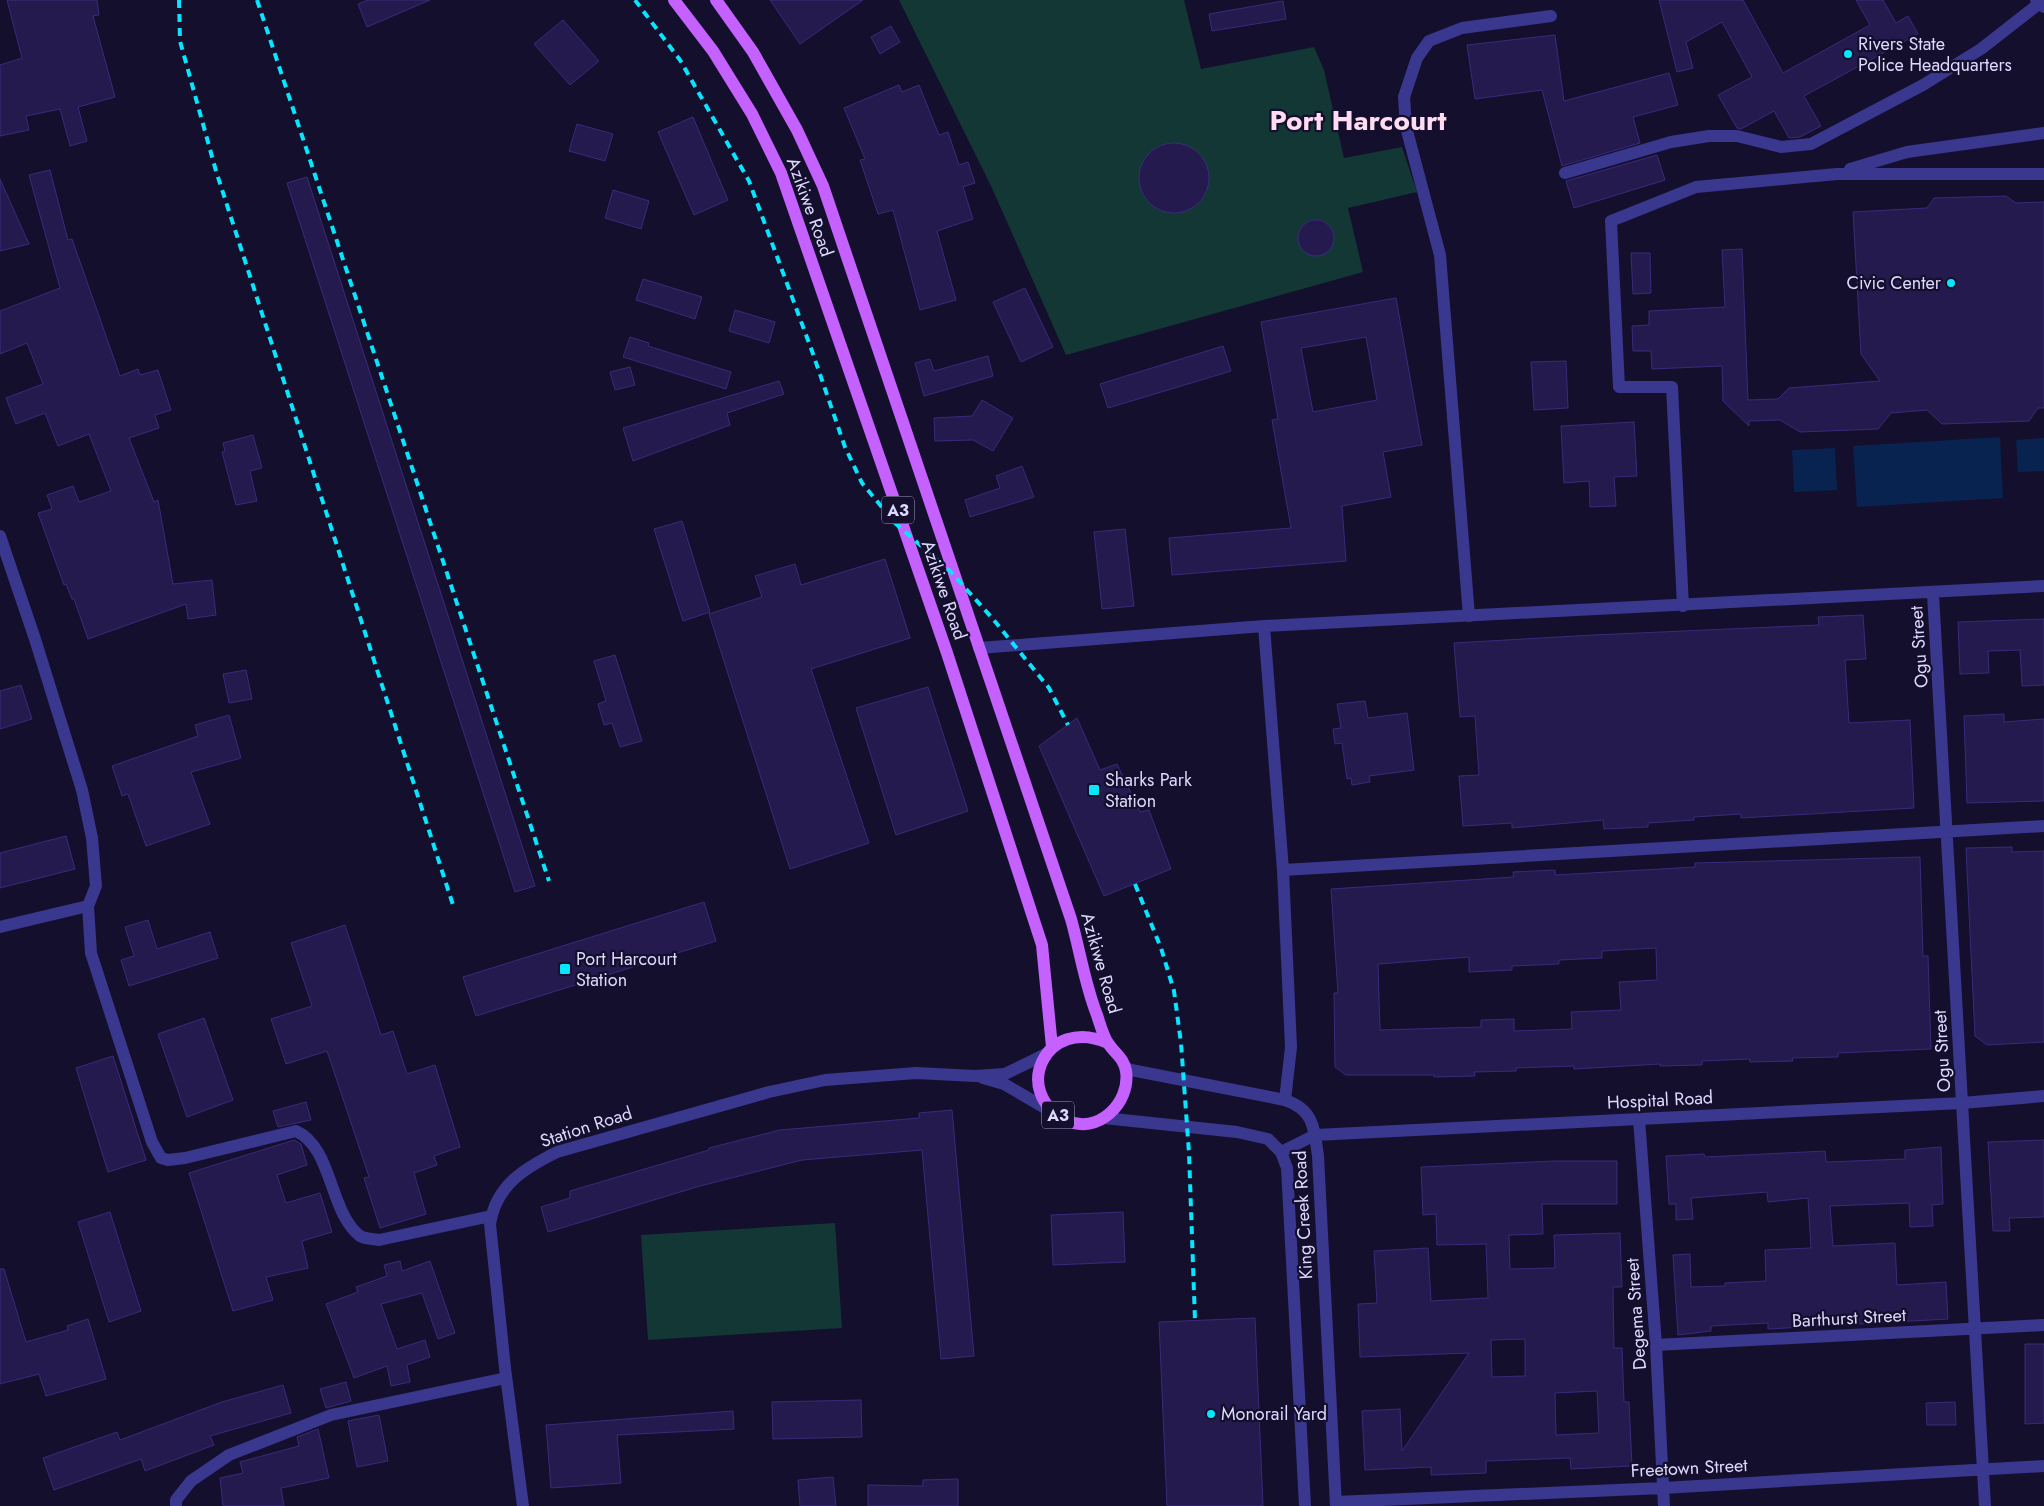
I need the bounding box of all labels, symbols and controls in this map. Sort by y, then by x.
place label: Rivers State Police Headquarters [1858,31,2012,78]
marker: Rivers State Police Headquarters [1842,48,1854,60]
district label: Port Harcourt [1270,100,1447,141]
street label: Azikiwe Road [780,154,840,260]
place label: Civic Center [1847,270,1942,296]
marker: Civic Center [1945,277,1957,289]
road number: A3 [882,496,914,524]
street label: Azikiwe Road [915,537,973,643]
street label: Ogu Street [1903,604,1935,689]
place label: Sharks Park Station [1105,767,1192,814]
marker: Sharks Park Station [1087,783,1101,797]
street label: Azikiwe Road [1074,910,1128,1016]
place label: Port Harcourt Station [576,946,678,993]
marker: Port Harcourt Station [558,962,572,976]
street label: Ogu Street [1927,1009,1957,1093]
street label: Hospital Road [1606,1084,1714,1116]
street label: Station Road [537,1100,635,1154]
road number: A3 [1042,1102,1074,1128]
street label: King Creek Road [1287,1150,1319,1280]
street label: Degema Street [1619,1257,1653,1371]
street label: Barthurst Street [1791,1302,1907,1334]
place label: Monorail Yard [1221,1401,1327,1427]
marker: Monorail Yard [1205,1408,1217,1420]
street label: Freetown Street [1630,1452,1749,1484]

